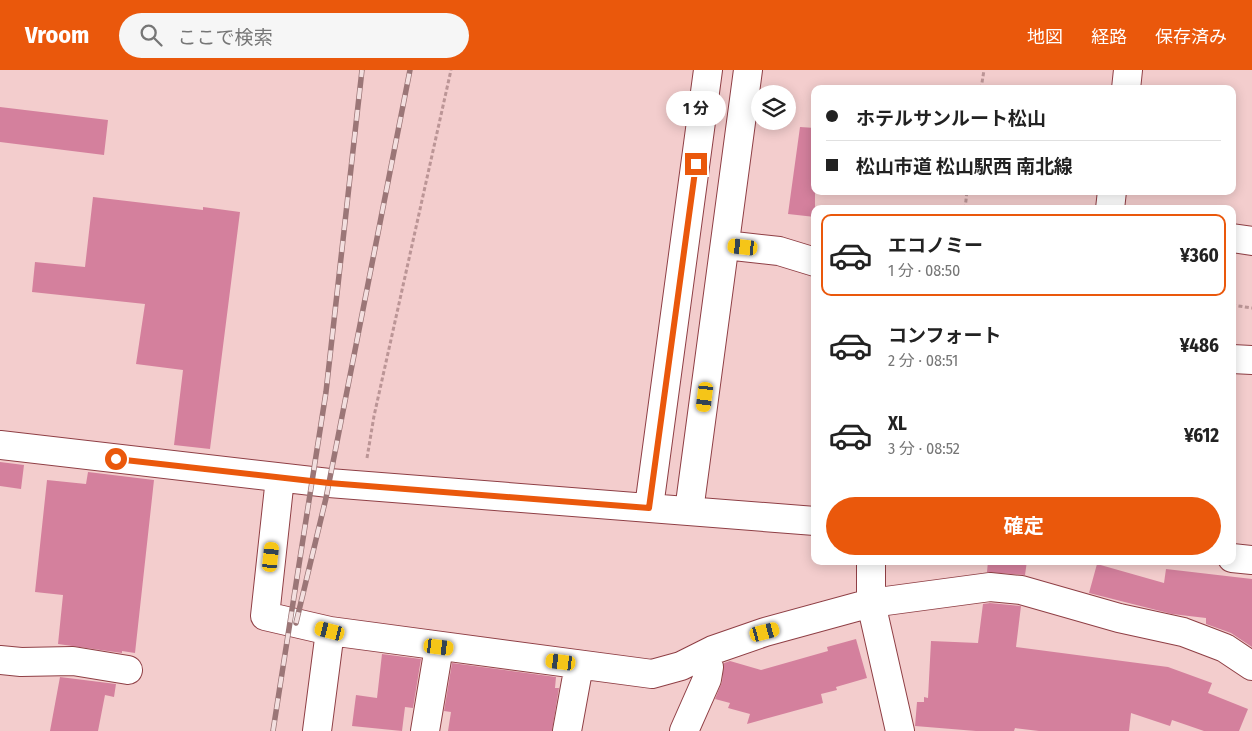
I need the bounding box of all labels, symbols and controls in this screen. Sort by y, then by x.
search box [119,13,469,58]
text: Vroom [25,21,89,49]
icon: search [137,21,165,49]
text: ここで検索 [177,26,272,49]
text: 地図 [1027,26,1063,48]
text: 経路 [1091,26,1127,48]
text: 保存済み [1155,26,1227,48]
map controls [751,85,796,130]
button: layers [751,85,796,130]
callout: 1 分 [666,92,726,126]
text: 1 分 [683,99,709,118]
text: ホテルサンルート松山 [856,107,1046,130]
route end [685,153,707,175]
text: 松山市道 松山駅西 南北線 [856,155,1073,178]
icon: car [828,233,873,278]
text: エコノミー [888,234,983,257]
car [727,238,758,256]
text: ¥360 [1180,244,1219,267]
text: 1 分 · 08:50 [888,261,960,280]
icon: car [828,323,873,368]
text: コンフォート [888,324,1001,347]
text: ¥486 [1180,334,1219,357]
text: 2 分 · 08:51 [888,351,958,370]
car [695,381,714,413]
text: XL [888,412,907,435]
icon: car [828,413,873,458]
text: ¥612 [1184,424,1219,447]
text: 3 分 · 08:52 [888,439,960,458]
route start [105,448,127,470]
button: 確定 [826,497,1221,555]
car [261,541,280,573]
car [313,620,346,642]
car [748,621,781,643]
car [423,638,454,656]
car [545,653,576,671]

